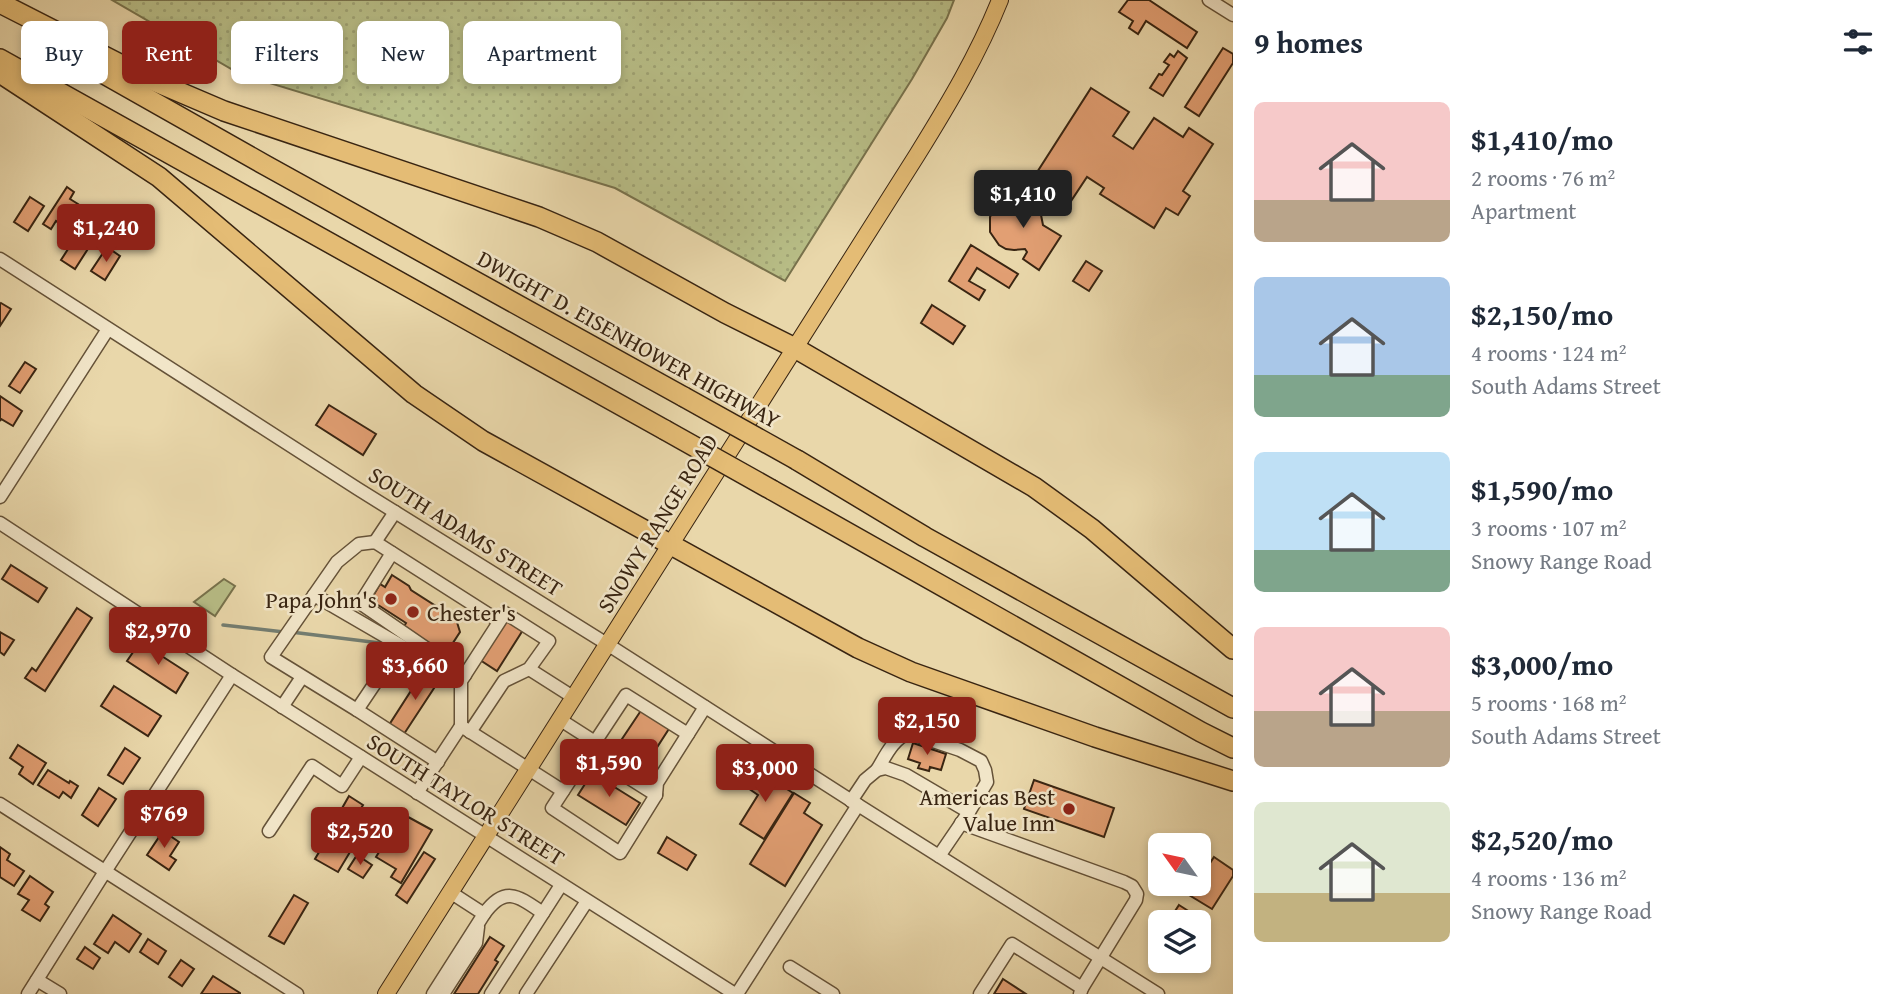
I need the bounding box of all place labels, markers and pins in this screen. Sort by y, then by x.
pin: $1,410 [966,170,1080,230]
pin: $1,240 [49,204,163,264]
place label: Papa John's [266,583,377,616]
marker: Papa John's [383,591,399,607]
place label: Chester's [427,596,516,629]
marker: Chester's [405,604,421,620]
pin: $2,970 [101,608,215,667]
pin: $3,660 [358,642,472,702]
pin: $2,150 [870,698,984,757]
pin: $1,590 [552,740,666,799]
pin: $3,000 [708,744,822,804]
place label: Americas Best Value Inn [919,780,1055,839]
pin: $769 [123,790,205,850]
marker: Americas Best Value Inn [1061,801,1077,817]
pin: $2,520 [303,808,417,867]

